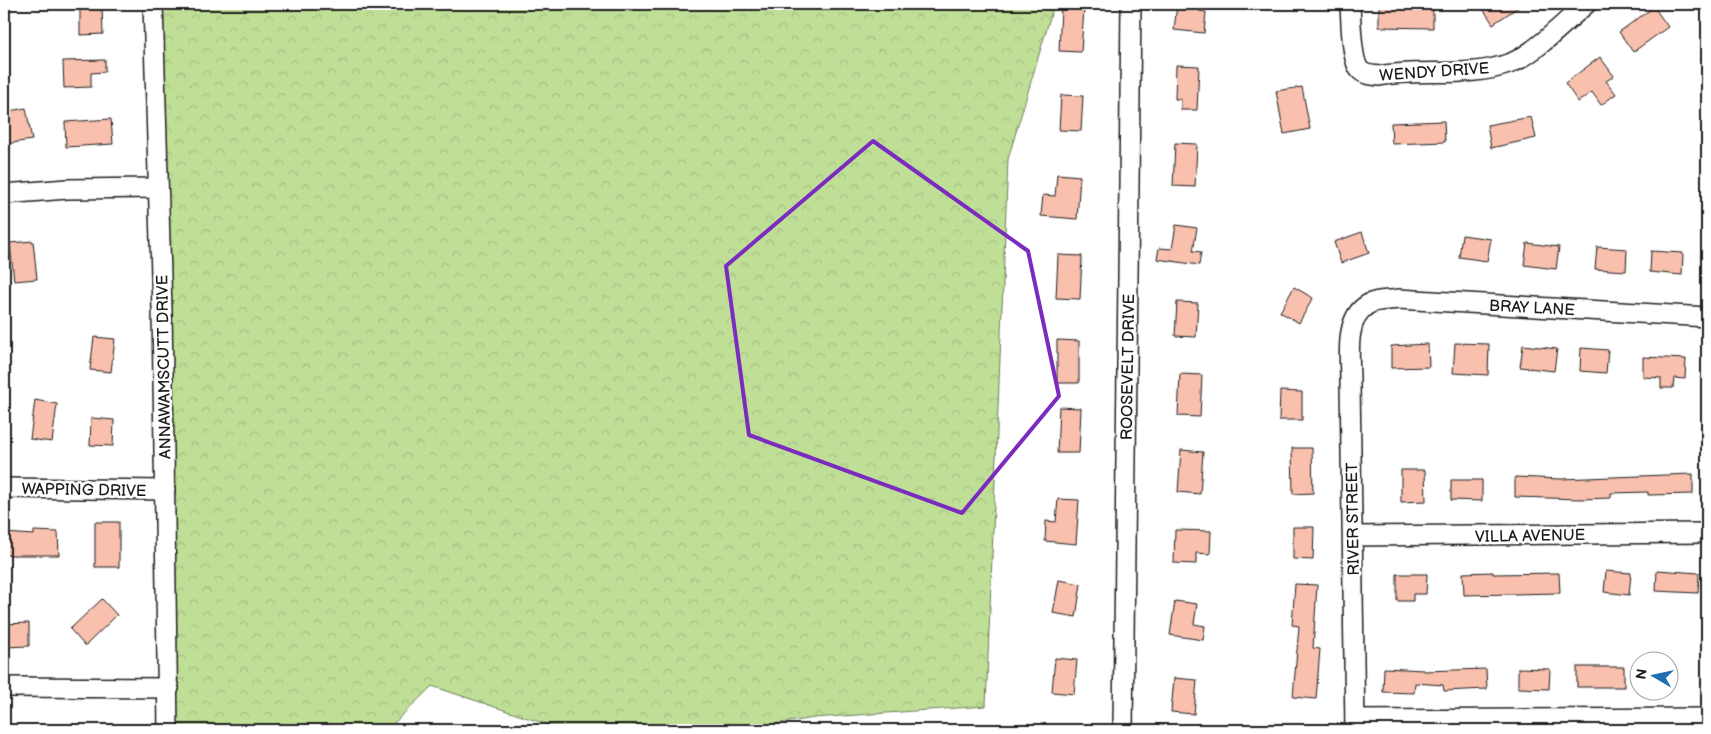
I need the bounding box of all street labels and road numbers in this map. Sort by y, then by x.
street label: WENDY DRIVE [1378,59,1490,86]
street label: ANNAWAMSCUTT DRIVE [153,275,176,459]
street label: ROOSEVELT DRIVE [1118,294,1139,440]
street label: BRAY LANE [1489,297,1575,320]
street label: RIVER STREET [1343,462,1364,576]
street label: WAPPING DRIVE [21,480,147,501]
street label: VILLA AVENUE [1475,526,1585,547]

